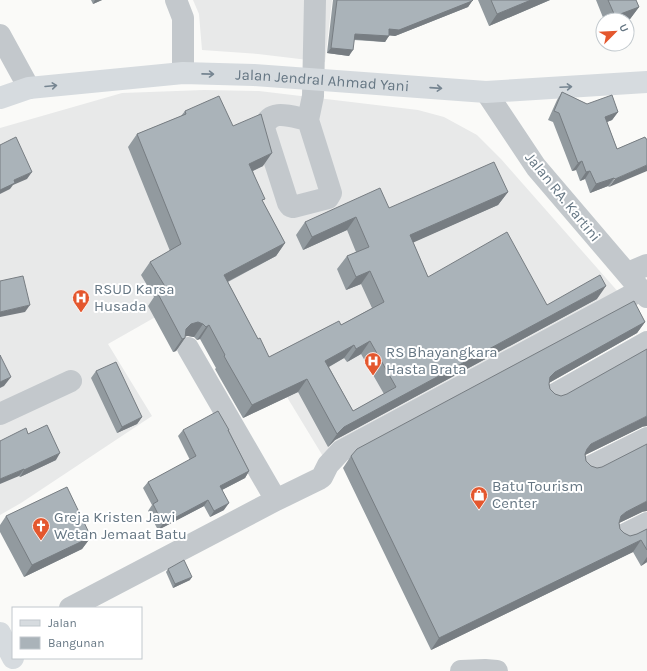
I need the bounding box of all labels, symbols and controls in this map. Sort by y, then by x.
north arrow [595,12,635,52]
text: U [616,22,631,34]
street label: Jalan Jendral Ahmad Yani [235,65,410,95]
one-way arrow [201,70,214,78]
one-way arrow [44,82,57,89]
one-way arrow [559,83,572,90]
one-way arrow [429,85,442,92]
street label: Jalan RA. Kartini [521,149,605,245]
place label: RSUD Karsa Husada [94,280,174,315]
hospital icon: RSUD Karsa Husada [71,288,91,313]
place label: RS Bhayangkara Hasta Brata [386,343,498,378]
hospital icon: RS Bhayangkara Hasta Brata [363,351,383,376]
place label: Batu Tourism Center [492,477,583,512]
shop icon: Batu Tourism Center [469,485,489,510]
place label: Greja Kristen Jawi Wetan Jemaat Batu [54,508,187,543]
church icon: Greja Kristen Jawi Wetan Jemaat Batu [31,516,51,541]
legend [12,607,142,659]
text: Jalan [48,616,77,630]
text: Bangunan [48,636,104,650]

